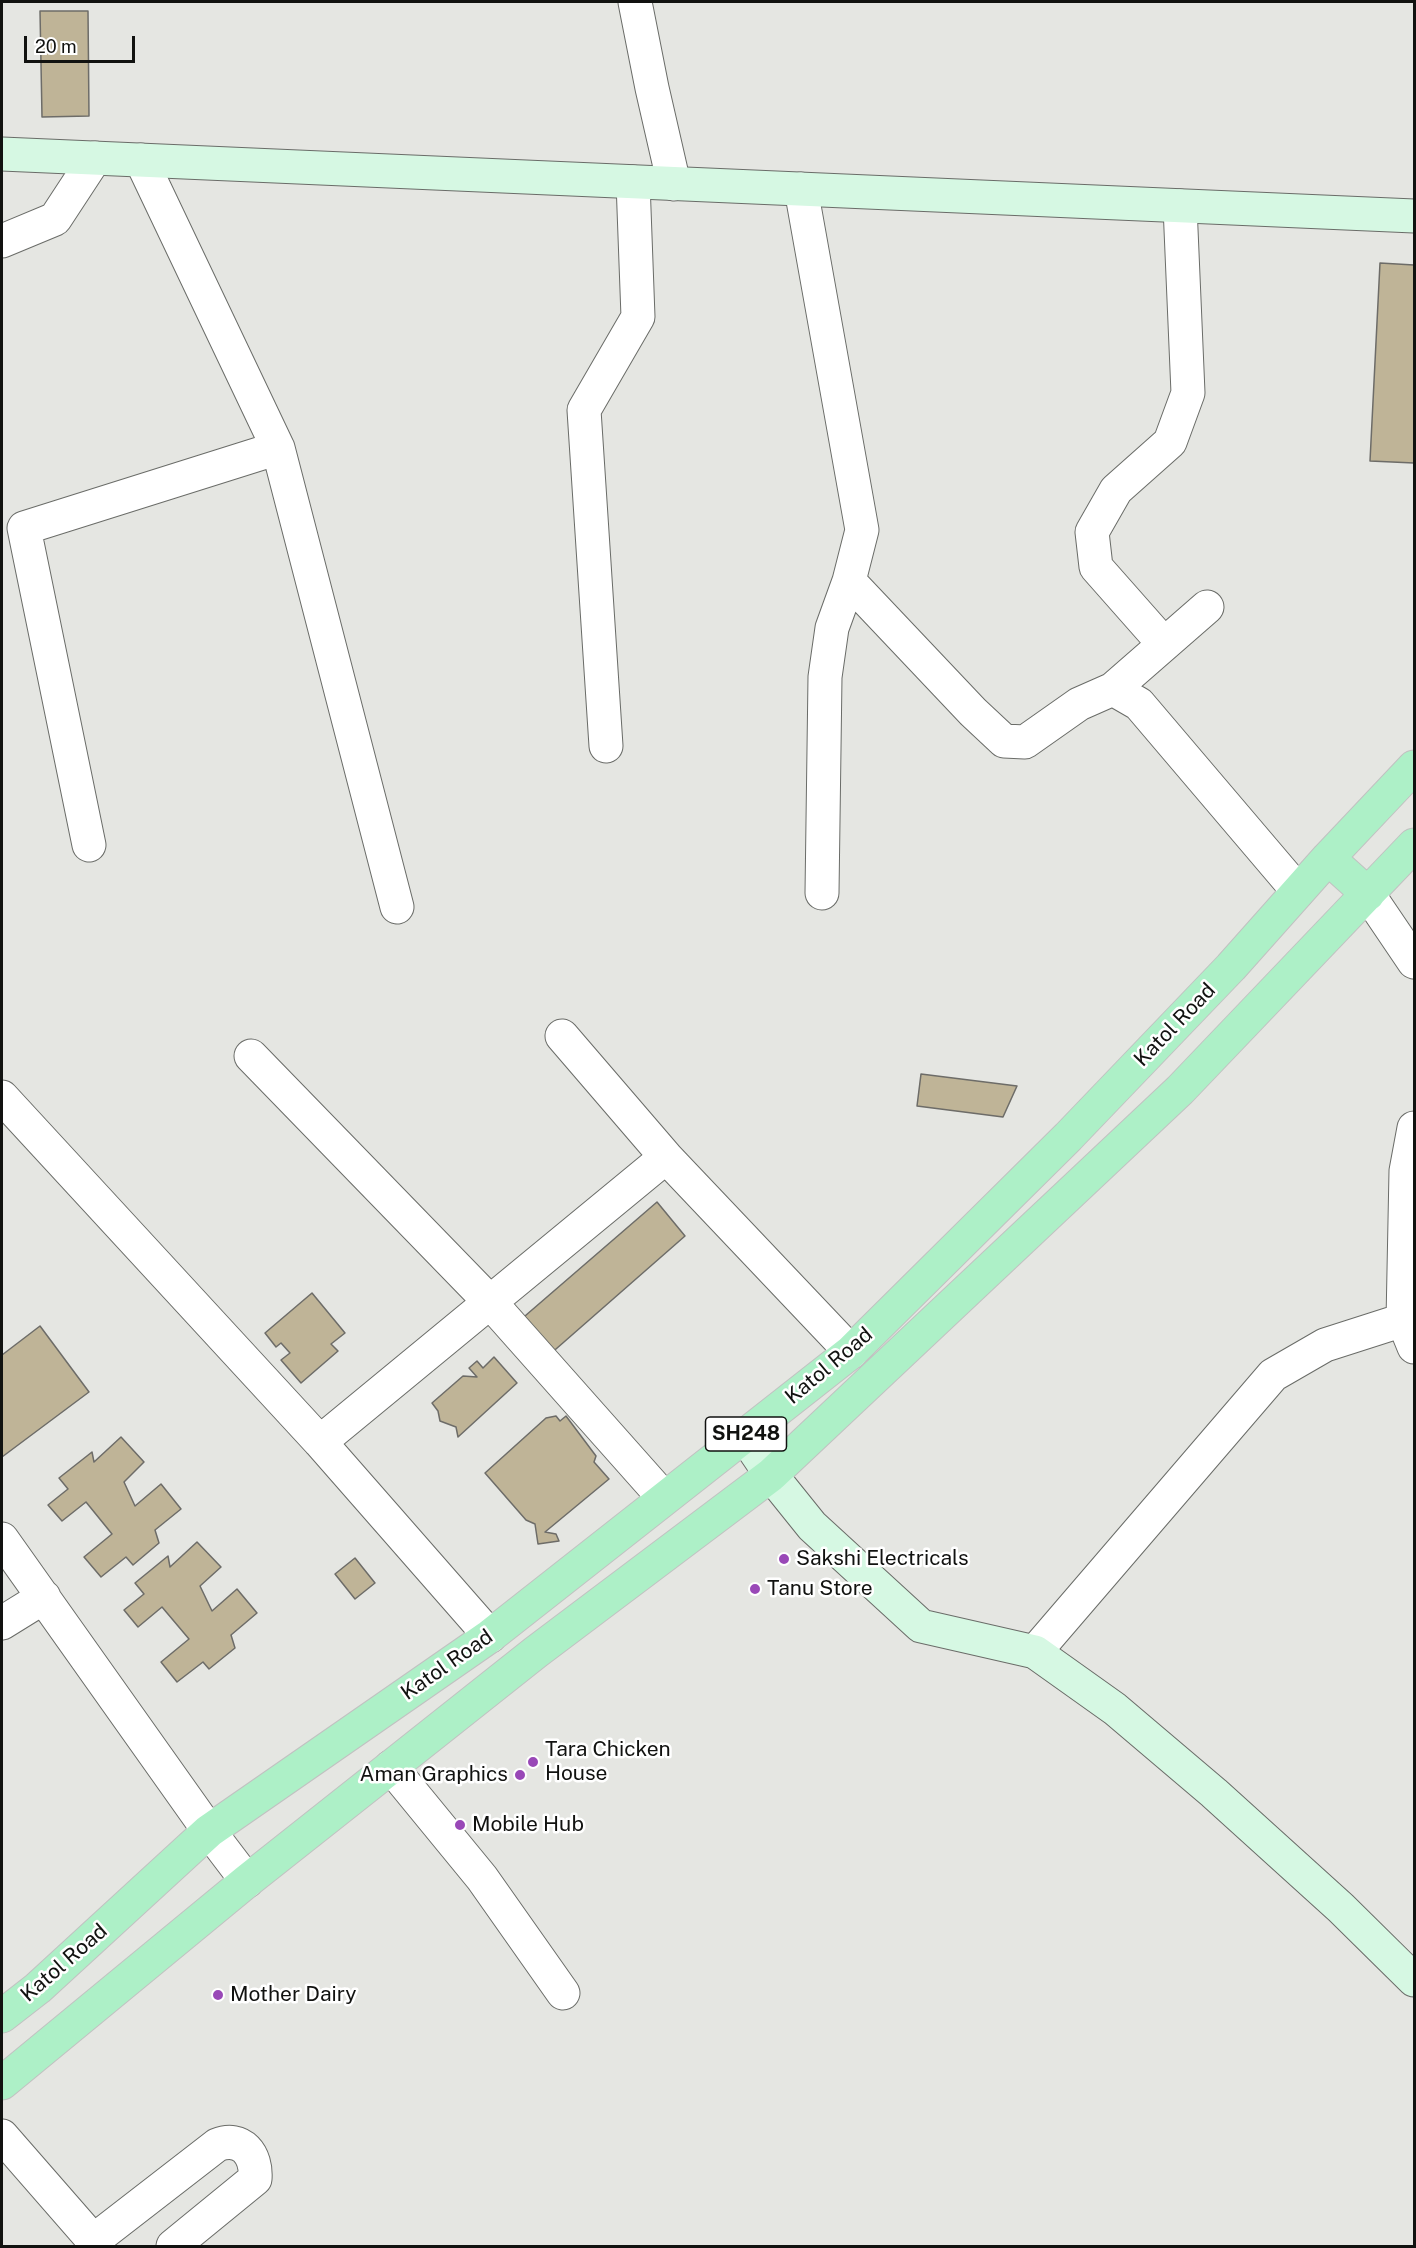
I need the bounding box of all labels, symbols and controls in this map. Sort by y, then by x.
scale bar [27,24,138,62]
text: 20 m [35,36,77,57]
street label: Katol Road [1129,978,1221,1072]
street label: Katol Road [780,1322,878,1410]
road number: SH248 [706,1417,786,1451]
place label: Sakshi Electricals [796,1546,969,1572]
marker: Sakshi Electricals [777,1552,791,1566]
place label: Tanu Store [767,1576,873,1602]
marker: Tanu Store [748,1582,762,1596]
street label: Katol Road [396,1624,498,1706]
place label: Tara Chicken House [545,1737,671,1787]
marker: Tara Chicken House [526,1755,540,1769]
place label: Aman Graphics [360,1762,508,1788]
marker: Aman Graphics [513,1768,527,1782]
place label: Mobile Hub [472,1812,584,1838]
marker: Mobile Hub [453,1818,467,1832]
street label: Katol Road [16,1919,112,2007]
place label: Mother Dairy [230,1982,357,2008]
marker: Mother Dairy [211,1988,225,2002]

